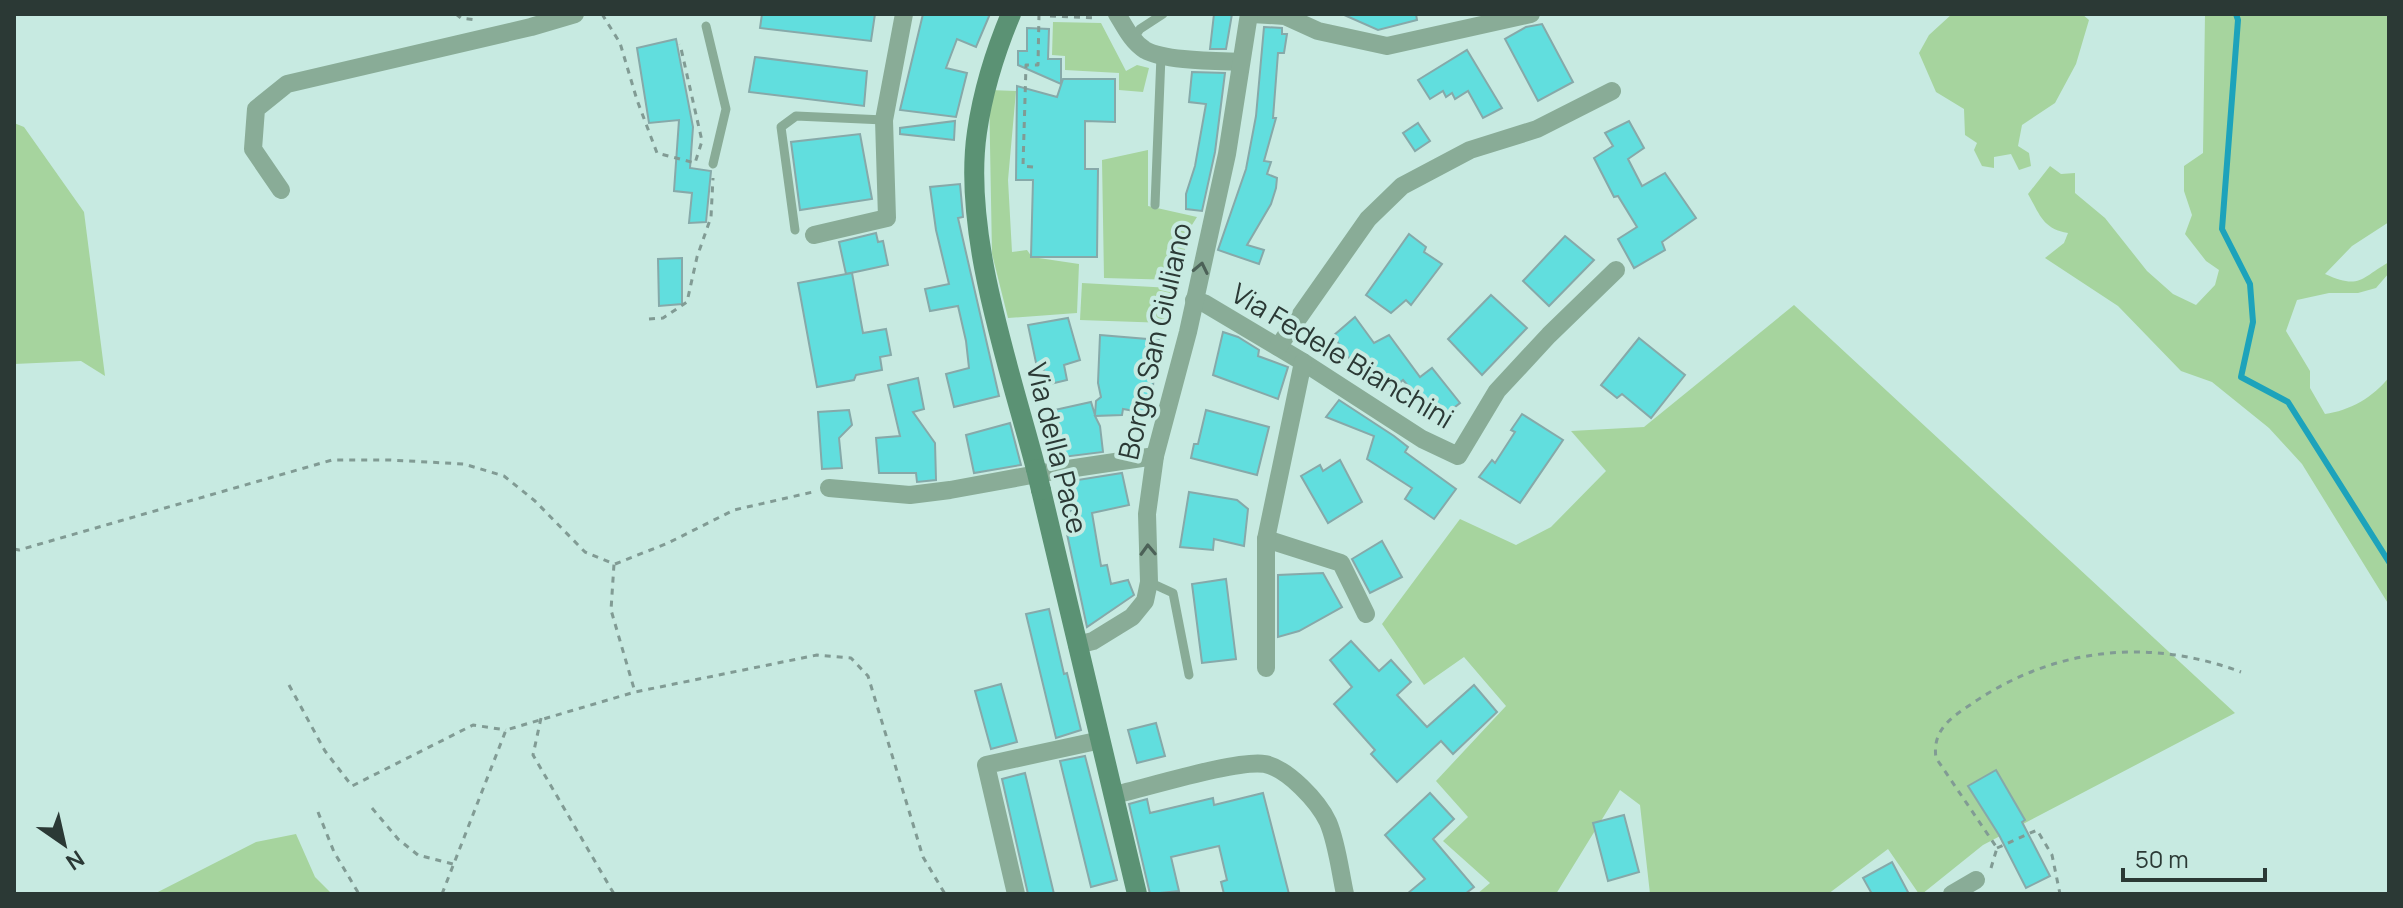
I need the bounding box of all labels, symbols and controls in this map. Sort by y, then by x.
street label: Borgo San Giuliano [1108,219,1200,463]
one-way arrow [1191,262,1208,275]
street label: Via Fedele Bianchini [1225,274,1461,436]
street label: Via della Pace [1018,359,1098,537]
one-way arrow [1140,543,1157,556]
north arrow [24,804,104,884]
scale bar [2123,832,2265,882]
text: 50 m [2135,842,2189,875]
text: N [60,844,90,877]

